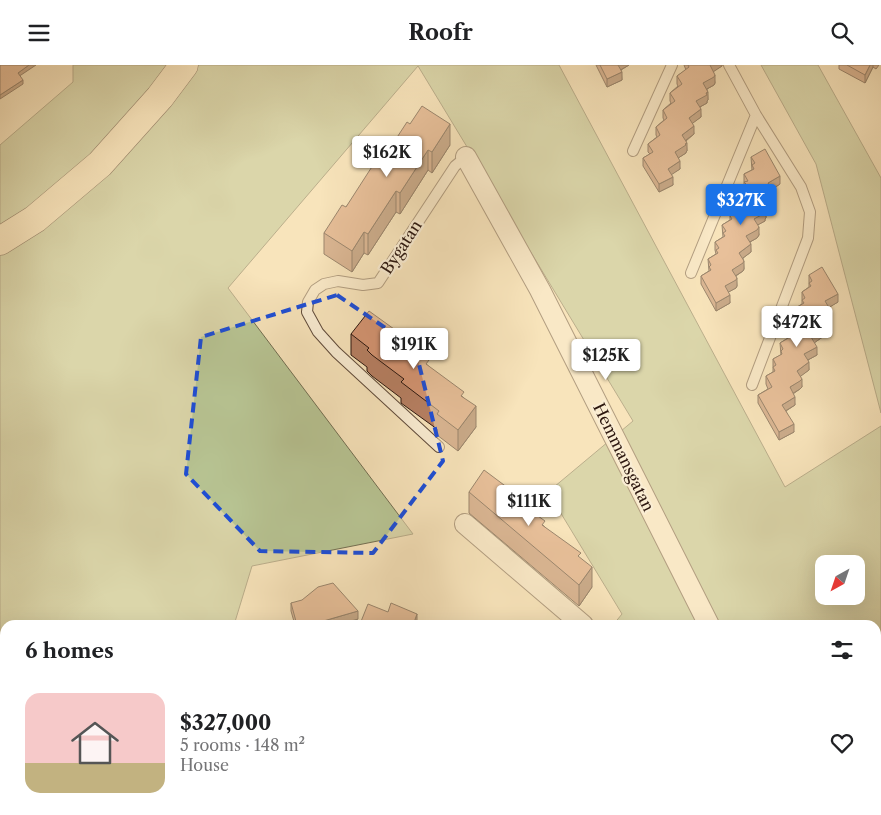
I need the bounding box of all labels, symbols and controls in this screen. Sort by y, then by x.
icon: menu [25,19,53,47]
text: Roofr [408,19,473,46]
icon: search [828,19,856,47]
pin: $162K [352,135,422,178]
text: $162K [363,142,411,162]
pin: $327K [706,184,776,226]
text: $327K [717,190,765,210]
street label: Bygatan [376,216,426,278]
pin: $472K [762,305,832,348]
text: $472K [773,312,822,332]
pin: $191K [379,327,449,370]
text: $191K [391,334,437,354]
pin: $125K [571,339,641,381]
text: $125K [582,345,630,365]
street label: Hemmansgatan [589,399,659,515]
pin: $111K [494,485,564,527]
text: $111K [507,491,551,511]
north arrow [815,555,865,605]
map controls [815,555,865,605]
icon: filters [828,636,856,664]
text: 6 homes [25,638,114,663]
text: $327,000 [180,710,271,735]
icon: home [65,713,125,773]
icon: heart [828,729,856,757]
text: 5 rooms · 148 m² [180,735,305,755]
text: House [180,755,229,775]

